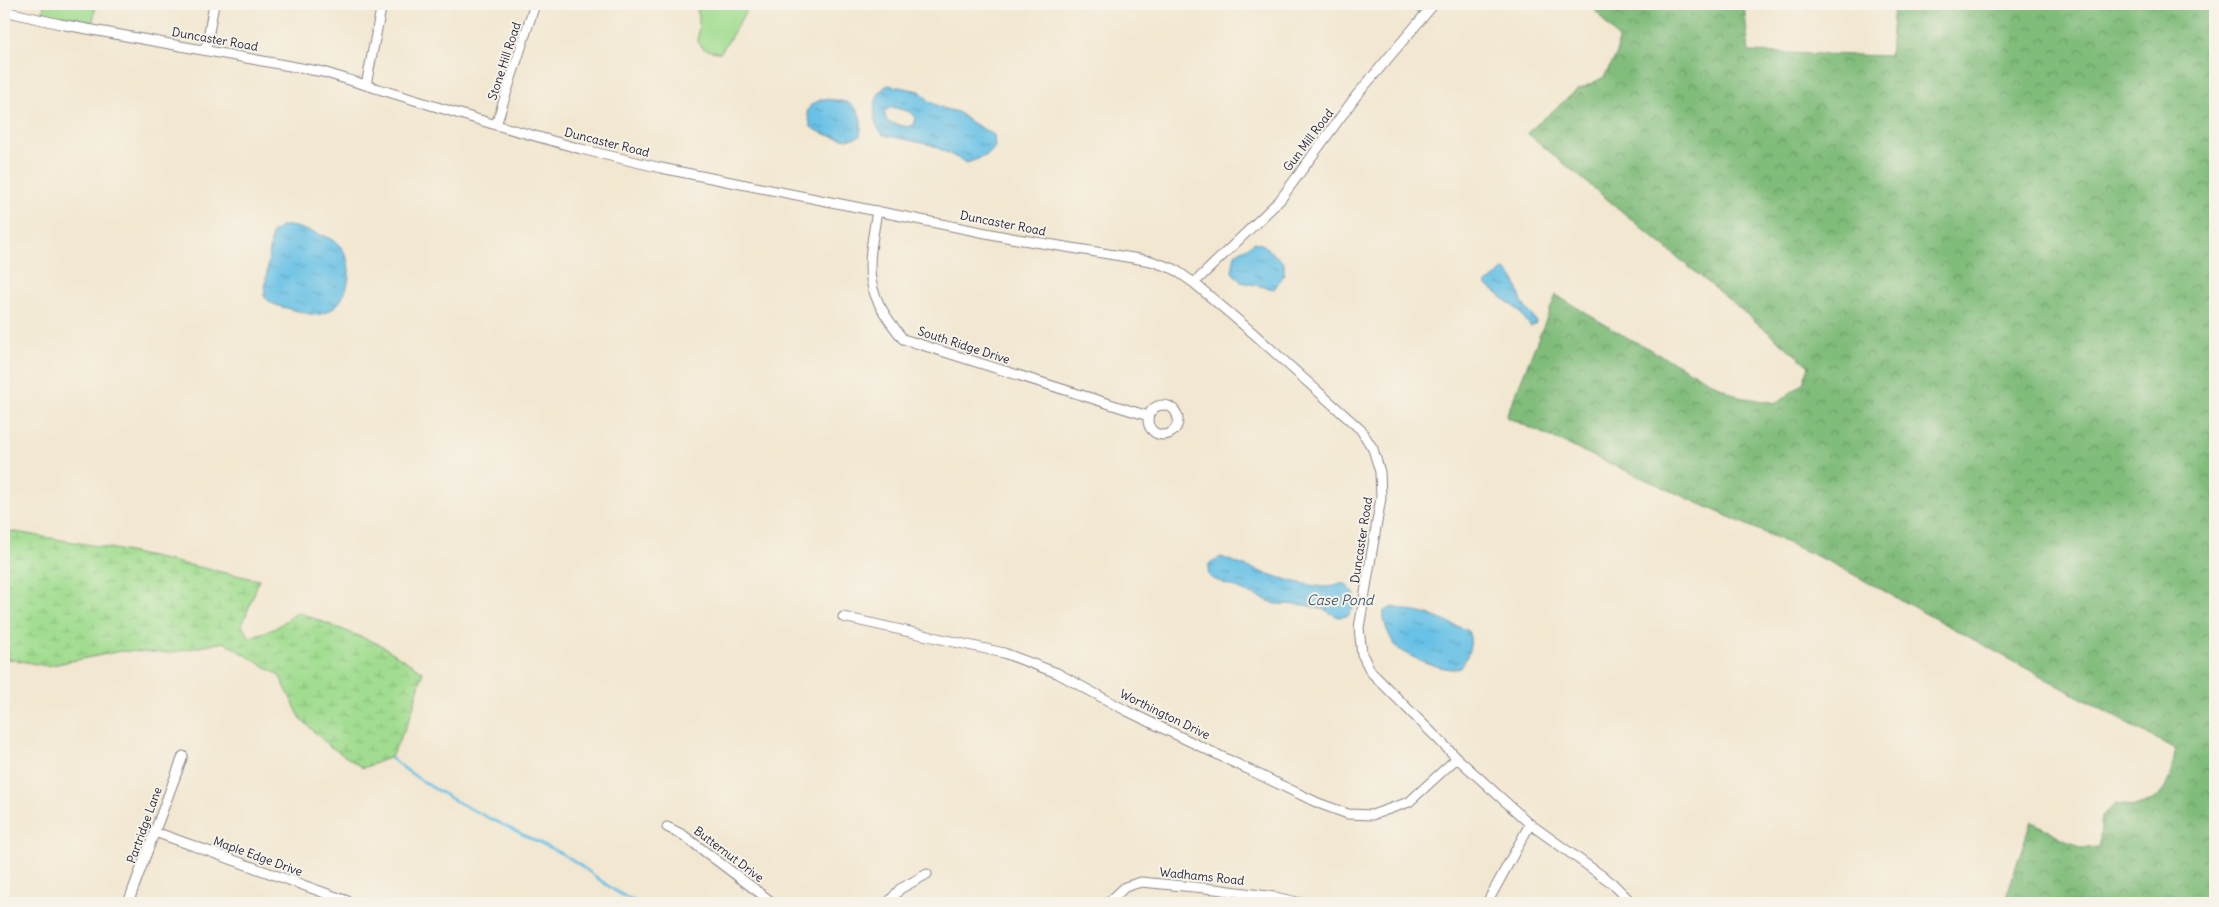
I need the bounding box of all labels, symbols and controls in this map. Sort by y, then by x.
street label: Stone Hill Road [484,20,524,102]
street label: Duncaster Road [171,24,259,54]
street label: Gun Mill Road [1280,106,1336,174]
street label: Duncaster Road [563,124,651,160]
street label: Duncaster Road [959,207,1047,239]
street label: South Ridge Drive [916,323,1012,367]
street label: Duncaster Road [1347,496,1375,584]
water label: Case Pond [1307,591,1375,609]
street label: Worthington Drive [1117,686,1213,742]
street label: Partridge Lane [123,785,165,865]
street label: Butternut Drive [691,823,767,885]
street label: Maple Edge Drive [211,833,305,879]
street label: Wadhams Road [1159,864,1245,888]

